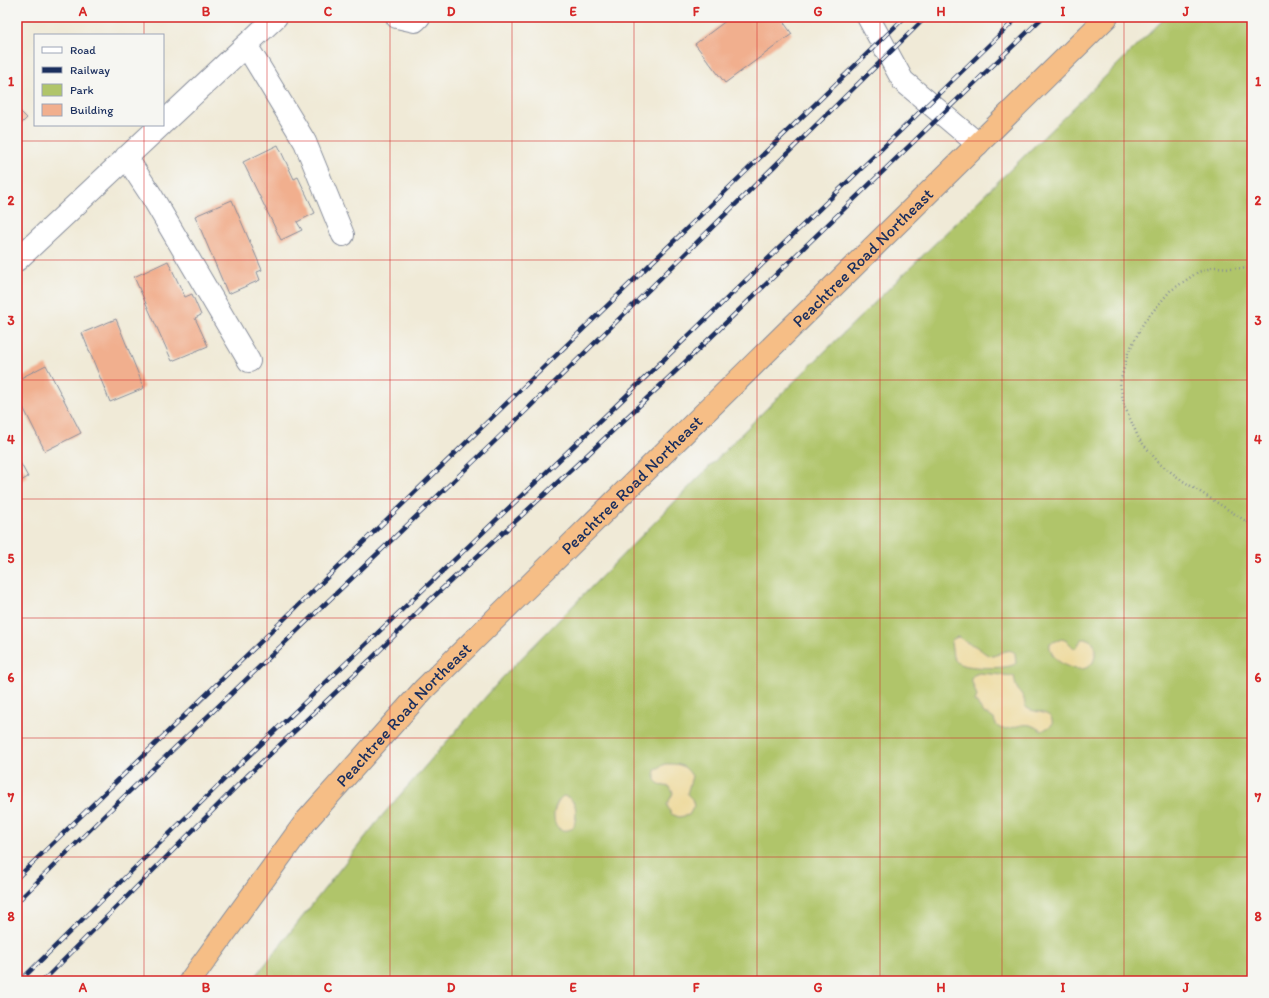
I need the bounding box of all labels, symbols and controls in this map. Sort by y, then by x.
text: A [78,4,88,19]
text: B [202,4,211,19]
text: C [324,4,333,19]
text: D [447,4,456,19]
text: E [569,4,577,19]
text: F [693,4,700,19]
text: G [814,4,823,19]
text: H [937,4,946,19]
text: I [1061,4,1066,19]
text: J [1182,4,1190,19]
legend [34,34,164,126]
text: Road [70,43,96,57]
text: Railway [70,63,110,77]
text: 1 [8,74,14,89]
text: 1 [1255,74,1261,89]
text: Park [70,83,94,97]
text: Building [70,103,114,117]
street label: Peachtree Road Northeast [788,184,937,331]
text: 2 [8,193,15,208]
text: 2 [1255,193,1262,208]
text: 3 [7,313,15,328]
text: 3 [1254,313,1262,328]
street label: Peachtree Road Northeast [557,411,706,558]
text: 4 [7,432,15,447]
text: 4 [1254,432,1262,447]
text: 5 [8,551,15,566]
text: 5 [1255,551,1262,566]
street label: Peachtree Road Northeast [332,638,475,791]
text: 6 [8,670,15,685]
text: 6 [1255,670,1262,685]
text: 7 [7,790,15,805]
text: 7 [1254,790,1262,805]
text: 8 [7,909,15,924]
text: 8 [1254,909,1262,924]
text: A [78,980,88,995]
text: B [202,980,211,995]
text: C [324,980,333,995]
text: D [447,980,456,995]
text: E [569,980,577,995]
text: F [693,980,700,995]
text: G [814,980,823,995]
text: H [937,980,946,995]
text: I [1061,980,1066,995]
text: J [1182,980,1190,995]

